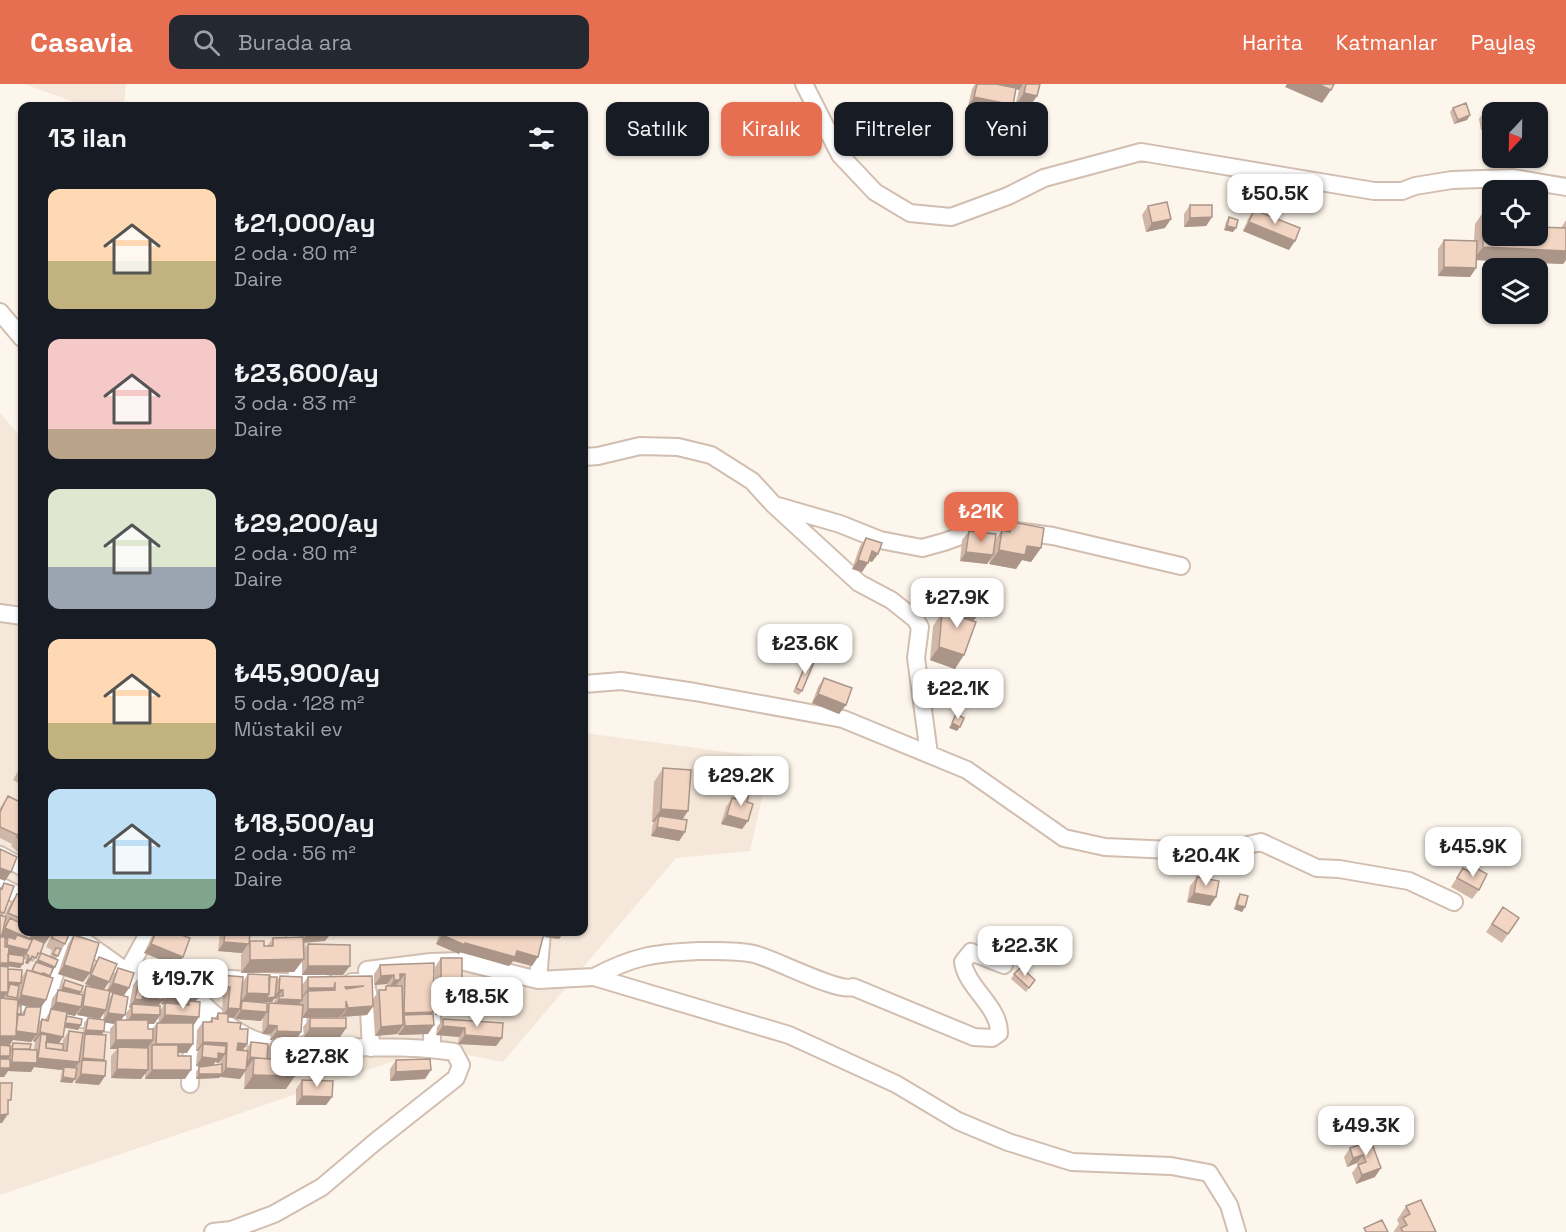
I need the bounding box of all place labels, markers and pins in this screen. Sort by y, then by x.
pin: ₺50.5K [1226,174,1324,225]
pin: ₺21K [945,492,1017,543]
pin: ₺27.9K [908,578,1006,629]
pin: ₺23.6K [756,624,854,675]
pin: ₺22.1K [909,669,1007,720]
pin: ₺29.2K [692,756,790,807]
pin: ₺45.9K [1424,827,1522,878]
pin: ₺20.4K [1157,836,1255,887]
pin: ₺22.3K [976,926,1074,977]
pin: ₺19.7K [134,959,232,1010]
pin: ₺18.5K [428,977,526,1028]
pin: ₺27.8K [268,1037,366,1088]
pin: ₺49.3K [1317,1106,1415,1157]

